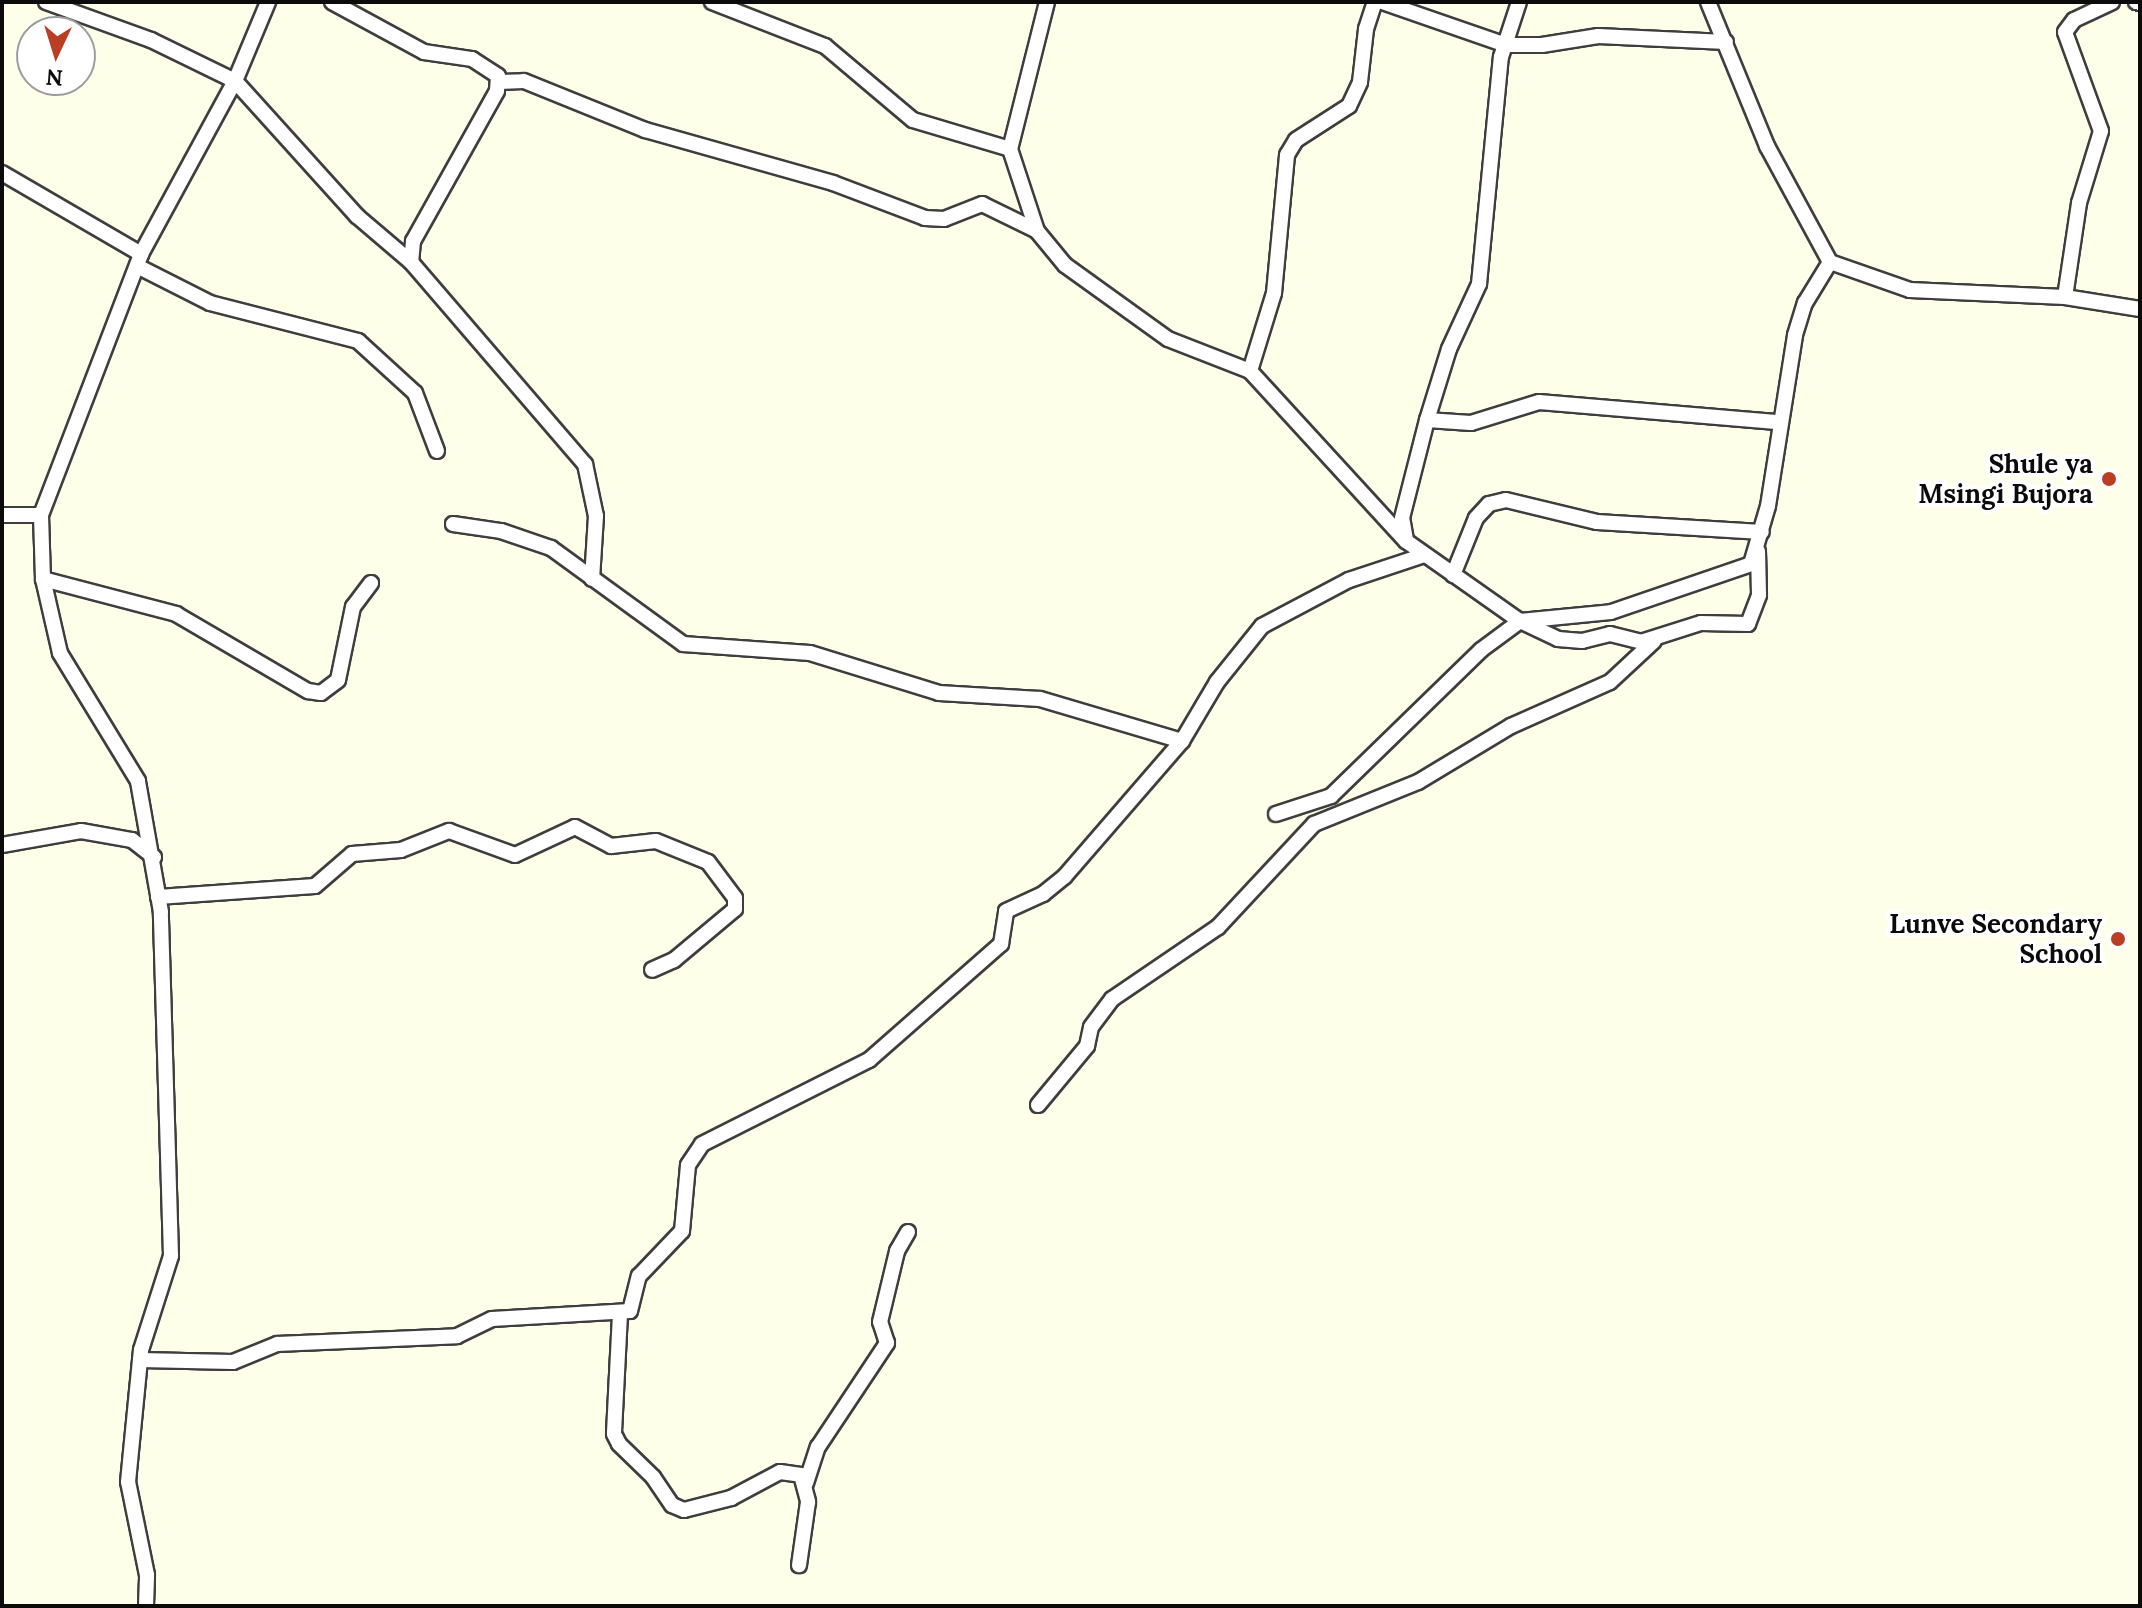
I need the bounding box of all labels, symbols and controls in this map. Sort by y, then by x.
north arrow [16,16,96,96]
text: N [45,63,64,93]
place label: Shule ya Msingi Bujora [1918,448,2093,510]
marker: Shule ya Msingi Bujora [2100,470,2118,488]
place label: Lunve Secondary School [1889,908,2102,970]
marker: Lunve Secondary School [2109,930,2127,948]

